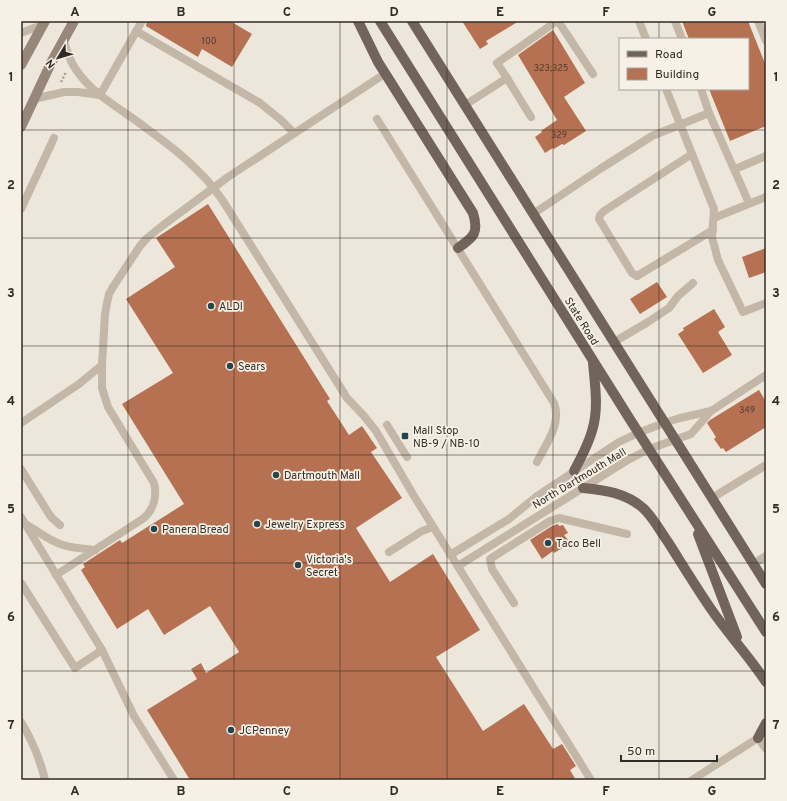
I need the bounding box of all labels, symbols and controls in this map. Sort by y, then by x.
text: A [70,5,80,21]
text: B [177,5,186,21]
text: C [283,5,291,21]
text: D [389,5,399,21]
text: E [496,5,504,21]
text: F [602,5,610,21]
text: G [708,5,717,21]
house number: 100 [202,36,217,47]
north arrow [38,38,78,78]
legend [619,38,749,90]
text: Road [655,47,683,63]
text: N [43,56,59,71]
house number: 323;325 [534,63,568,74]
text: Building [655,67,699,83]
text: 1 [8,70,14,86]
text: 1 [773,70,779,86]
house number: 329 [551,130,567,141]
text: 2 [7,178,15,194]
text: 2 [772,178,780,194]
text: 3 [7,286,15,302]
text: 3 [772,286,780,302]
street label: State Road [561,295,601,348]
place label: ALDI [219,300,243,314]
marker: ALDI [206,301,216,311]
place label: Sears [238,360,266,374]
marker: Sears [225,361,235,371]
text: 4 [7,394,15,410]
text: 4 [772,394,780,410]
house number: 349 [739,405,755,416]
place label: Mall Stop NB-9 / NB-10 [413,424,480,451]
marker: Mall Stop NB-9 / NB-10 [400,431,410,441]
street label: North Dartmouth Mall [530,445,629,512]
place label: Dartmouth Mall [284,469,360,483]
marker: Dartmouth Mall [271,470,281,480]
text: 5 [7,502,15,518]
text: 5 [772,502,780,518]
place label: Jewelry Express [265,518,345,532]
marker: Jewelry Express [252,519,262,529]
place label: Panera Bread [162,523,229,537]
marker: Panera Bread [149,524,159,534]
place label: Taco Bell [556,537,601,551]
marker: Taco Bell [543,538,553,548]
place label: Victoria's Secret [306,553,352,580]
marker: Victoria's Secret [293,560,303,570]
text: 6 [7,610,15,626]
text: 6 [772,610,780,626]
text: 7 [8,718,15,734]
text: 7 [773,718,780,734]
place label: JCPenney [239,724,289,738]
marker: JCPenney [226,725,236,735]
scale bar [621,737,717,763]
text: 50 m [627,744,655,760]
text: A [70,784,80,800]
text: B [177,784,186,800]
text: C [283,784,291,800]
text: D [389,784,399,800]
text: E [496,784,504,800]
text: F [602,784,610,800]
text: G [708,784,717,800]

